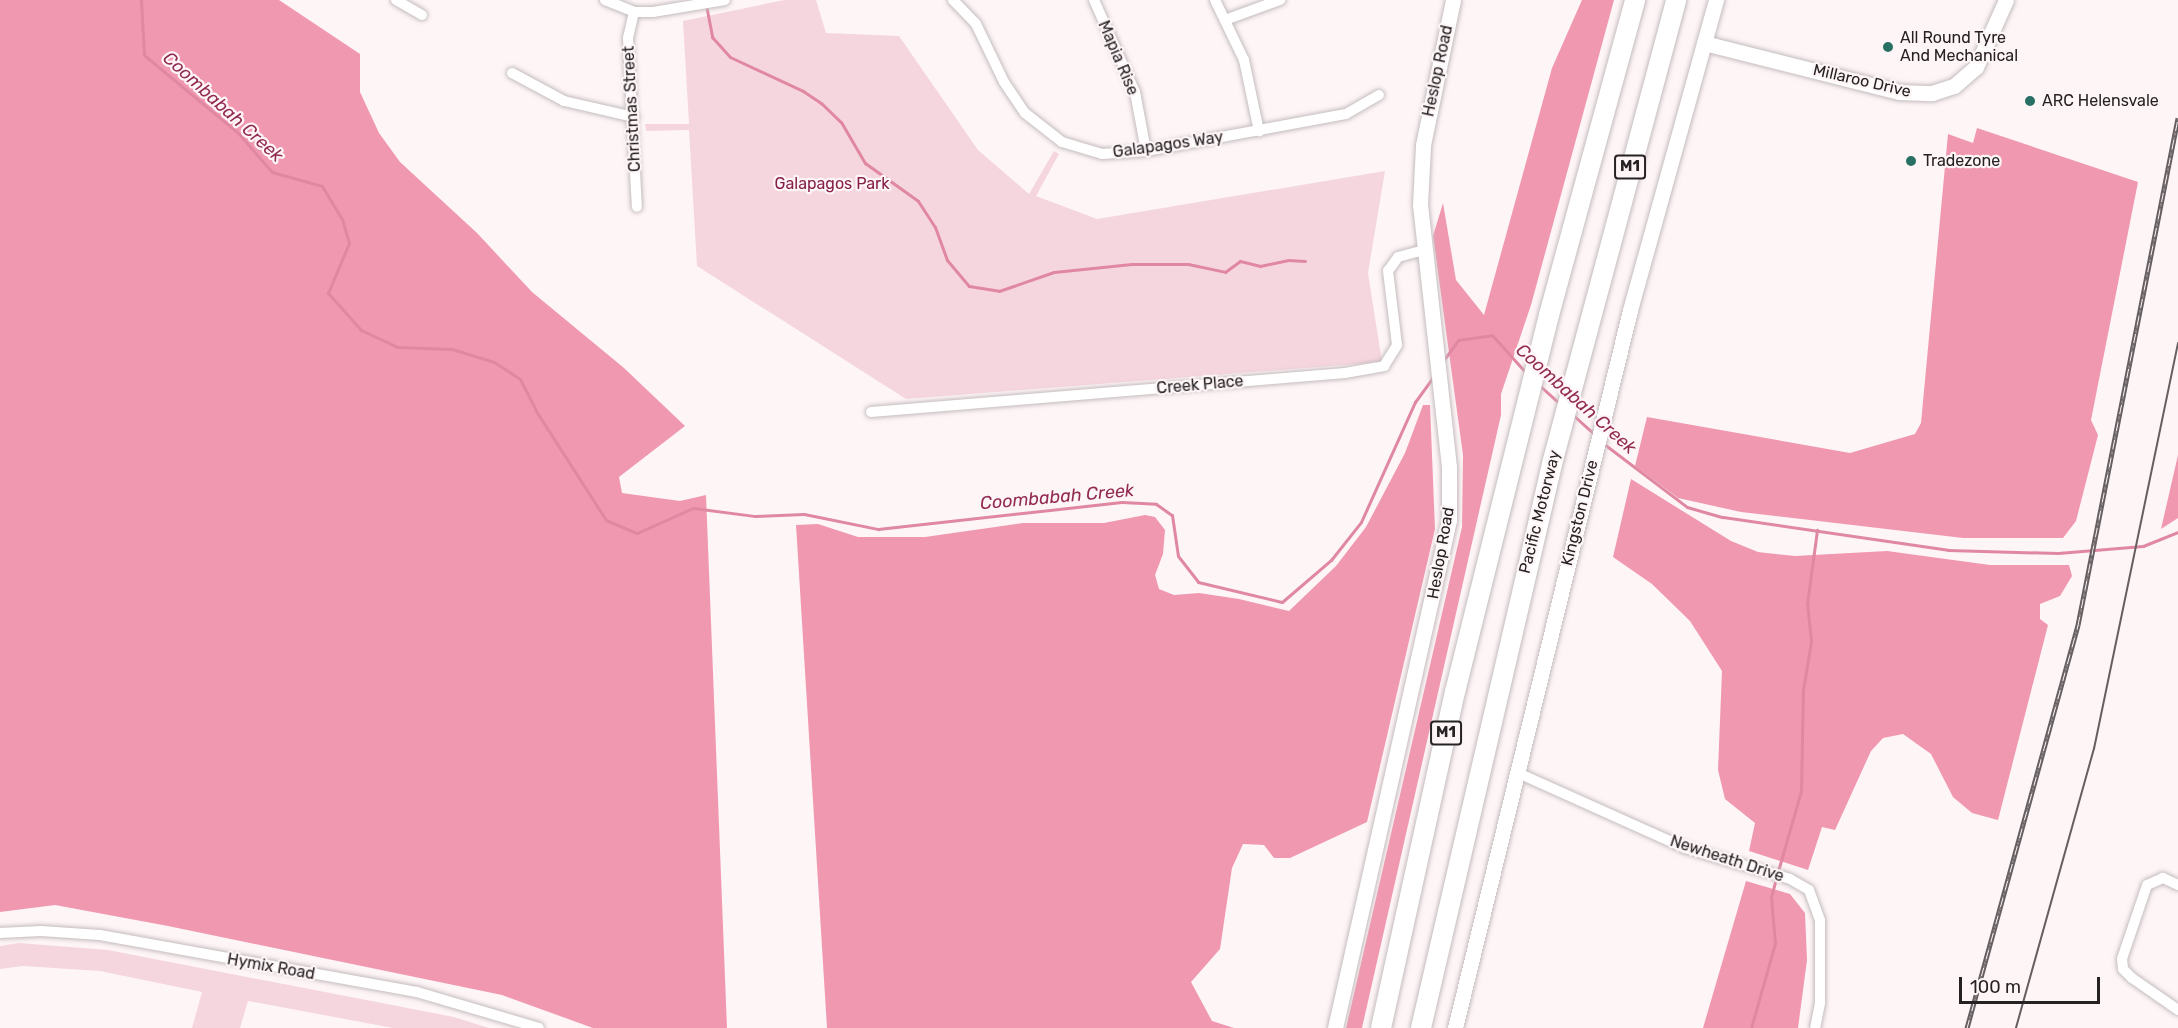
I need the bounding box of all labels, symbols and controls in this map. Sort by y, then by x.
street label: Mapia Rise [1094,18,1142,98]
street label: Heslop Road [1419,24,1457,118]
place label: All Round Tyre And Mechanical [1900,28,2018,66]
marker: All Round Tyre And Mechanical [1881,40,1895,54]
street label: Christmas Street [619,46,645,172]
water label: Coombabah Creek [158,47,288,167]
street label: Millaroo Drive [1811,60,1913,102]
place label: ARC Helensvale [2042,91,2159,111]
marker: ARC Helensvale [2023,94,2037,108]
street label: Galapagos Way [1111,128,1225,162]
place label: Tradezone [1923,151,2000,171]
marker: Tradezone [1904,154,1918,168]
road number: M1 [1614,155,1646,179]
park label: Galapagos Park [775,174,889,194]
water label: Coombabah Creek [1511,339,1641,459]
street label: Creek Place [1156,372,1244,398]
street label: Pacific Motorway [1515,448,1565,576]
street label: Kingston Drive [1558,458,1602,568]
water label: Coombabah Creek [979,480,1135,514]
street label: Heslop Road [1423,506,1459,600]
road number: M1 [1430,721,1462,745]
street label: Newheath Drive [1668,832,1786,886]
street label: Hymix Road [226,950,316,984]
scale bar [1962,965,2103,1003]
text: 100 m [1970,976,2021,998]

